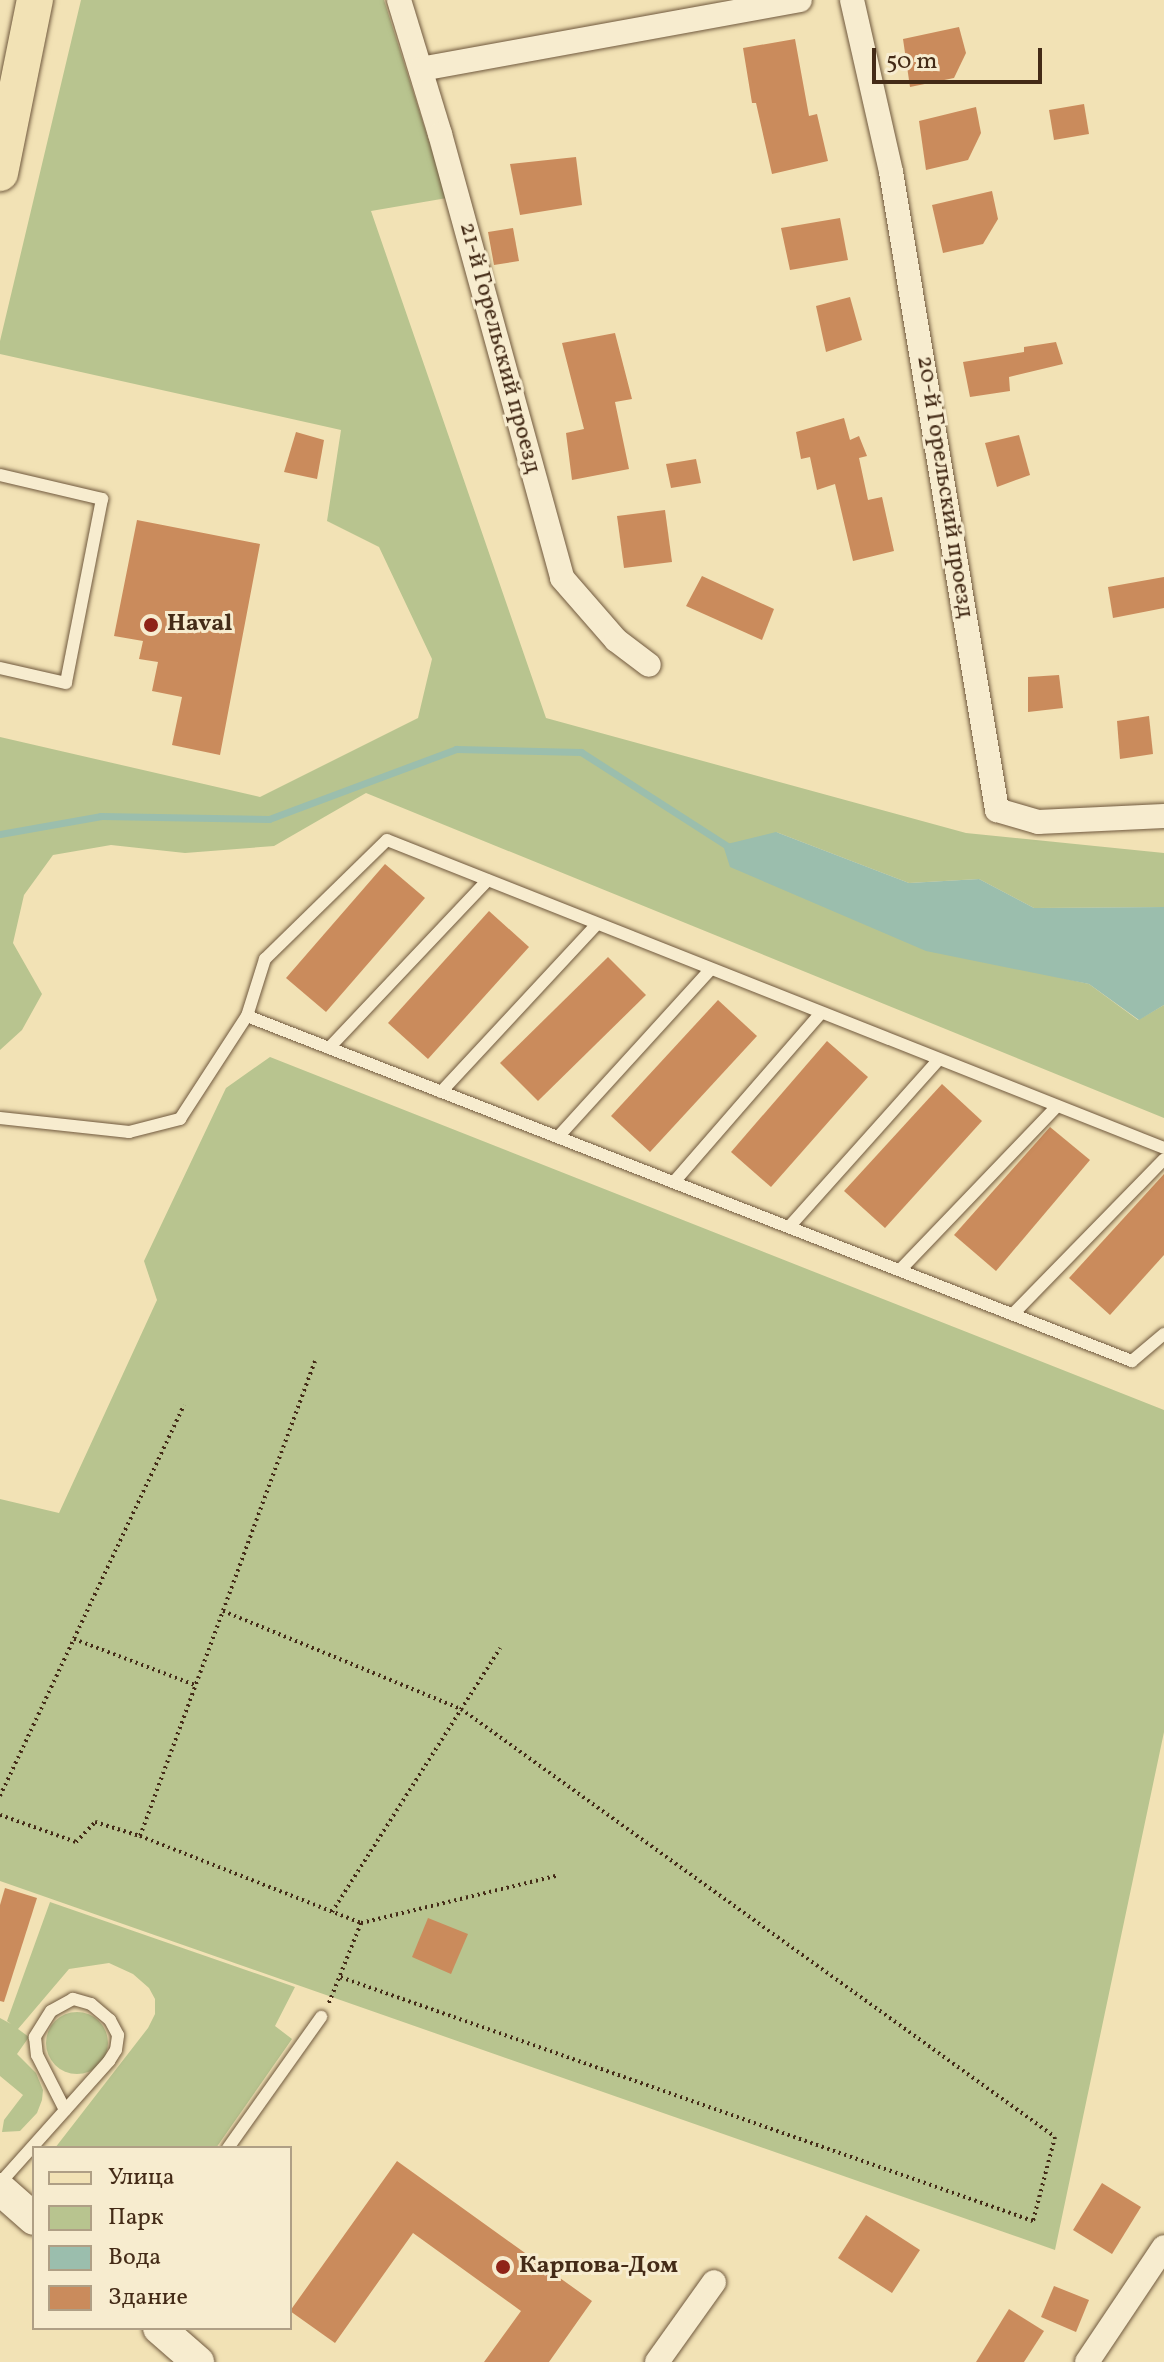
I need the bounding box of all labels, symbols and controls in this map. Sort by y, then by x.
scale bar [876,32,1046,82]
text: 50 m [886,45,938,79]
street label: 21-й Горельский проезд [452,219,546,477]
street label: 20-й Горельский проезд [909,354,979,620]
place label: Haval [167,611,232,639]
marker: Haval [142,616,160,634]
legend [32,2146,292,2330]
text: Улица [108,2161,175,2195]
text: Парк [108,2201,164,2235]
text: Вода [108,2241,161,2275]
place label: Карпова-Дом [519,2253,678,2281]
marker: Карпова-Дом [494,2258,512,2276]
text: Здание [108,2281,188,2315]

